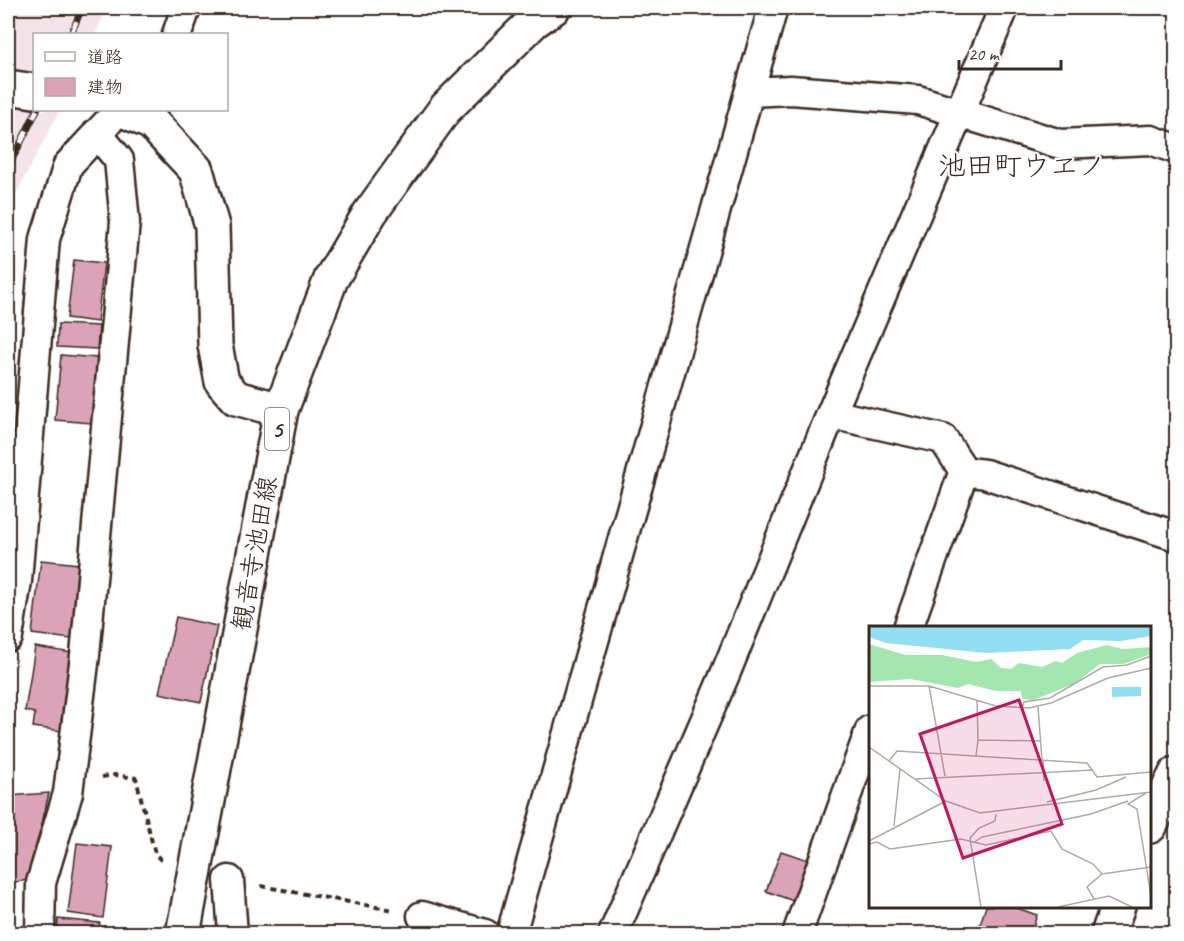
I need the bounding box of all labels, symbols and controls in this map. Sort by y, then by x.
legend [33,33,228,111]
scale bar [959,33,1061,71]
text: 20 m [968,43,1001,65]
text: 道路 [87,46,123,68]
text: 建物 [87,76,123,98]
district label: 池田町ウヱノ [938,148,1106,183]
road number: 5 [265,408,289,450]
street label: 観音寺池田線 [225,473,284,633]
inset map [869,626,1151,908]

